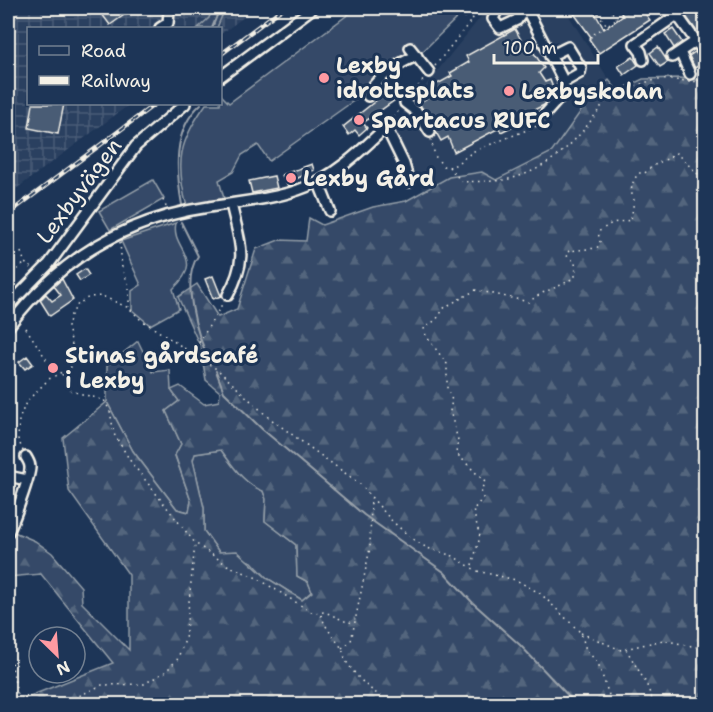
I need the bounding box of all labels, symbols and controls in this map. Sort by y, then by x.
legend [27,27,222,105]
scale bar [494,27,598,65]
text: 100 m [503,36,557,60]
text: Road [81,39,126,63]
place label: Lexby idrottsplats [336,51,474,105]
text: Railway [81,69,151,93]
marker: Lexby idrottsplats [317,71,331,85]
place label: Lexbyskolan [521,77,663,106]
marker: Lexbyskolan [502,84,516,98]
place label: Spartacus RUFC [371,106,551,135]
marker: Spartacus RUFC [352,113,366,127]
street label: Lexbyvägen [30,132,128,250]
place label: Lexby Gård [303,164,435,193]
marker: Lexby Gård [284,171,298,185]
place label: Stinas gårdscafé i Lexby [65,341,258,395]
marker: Stinas gårdscafé i Lexby [46,361,60,375]
north arrow [27,625,87,685]
text: N [53,656,73,680]

